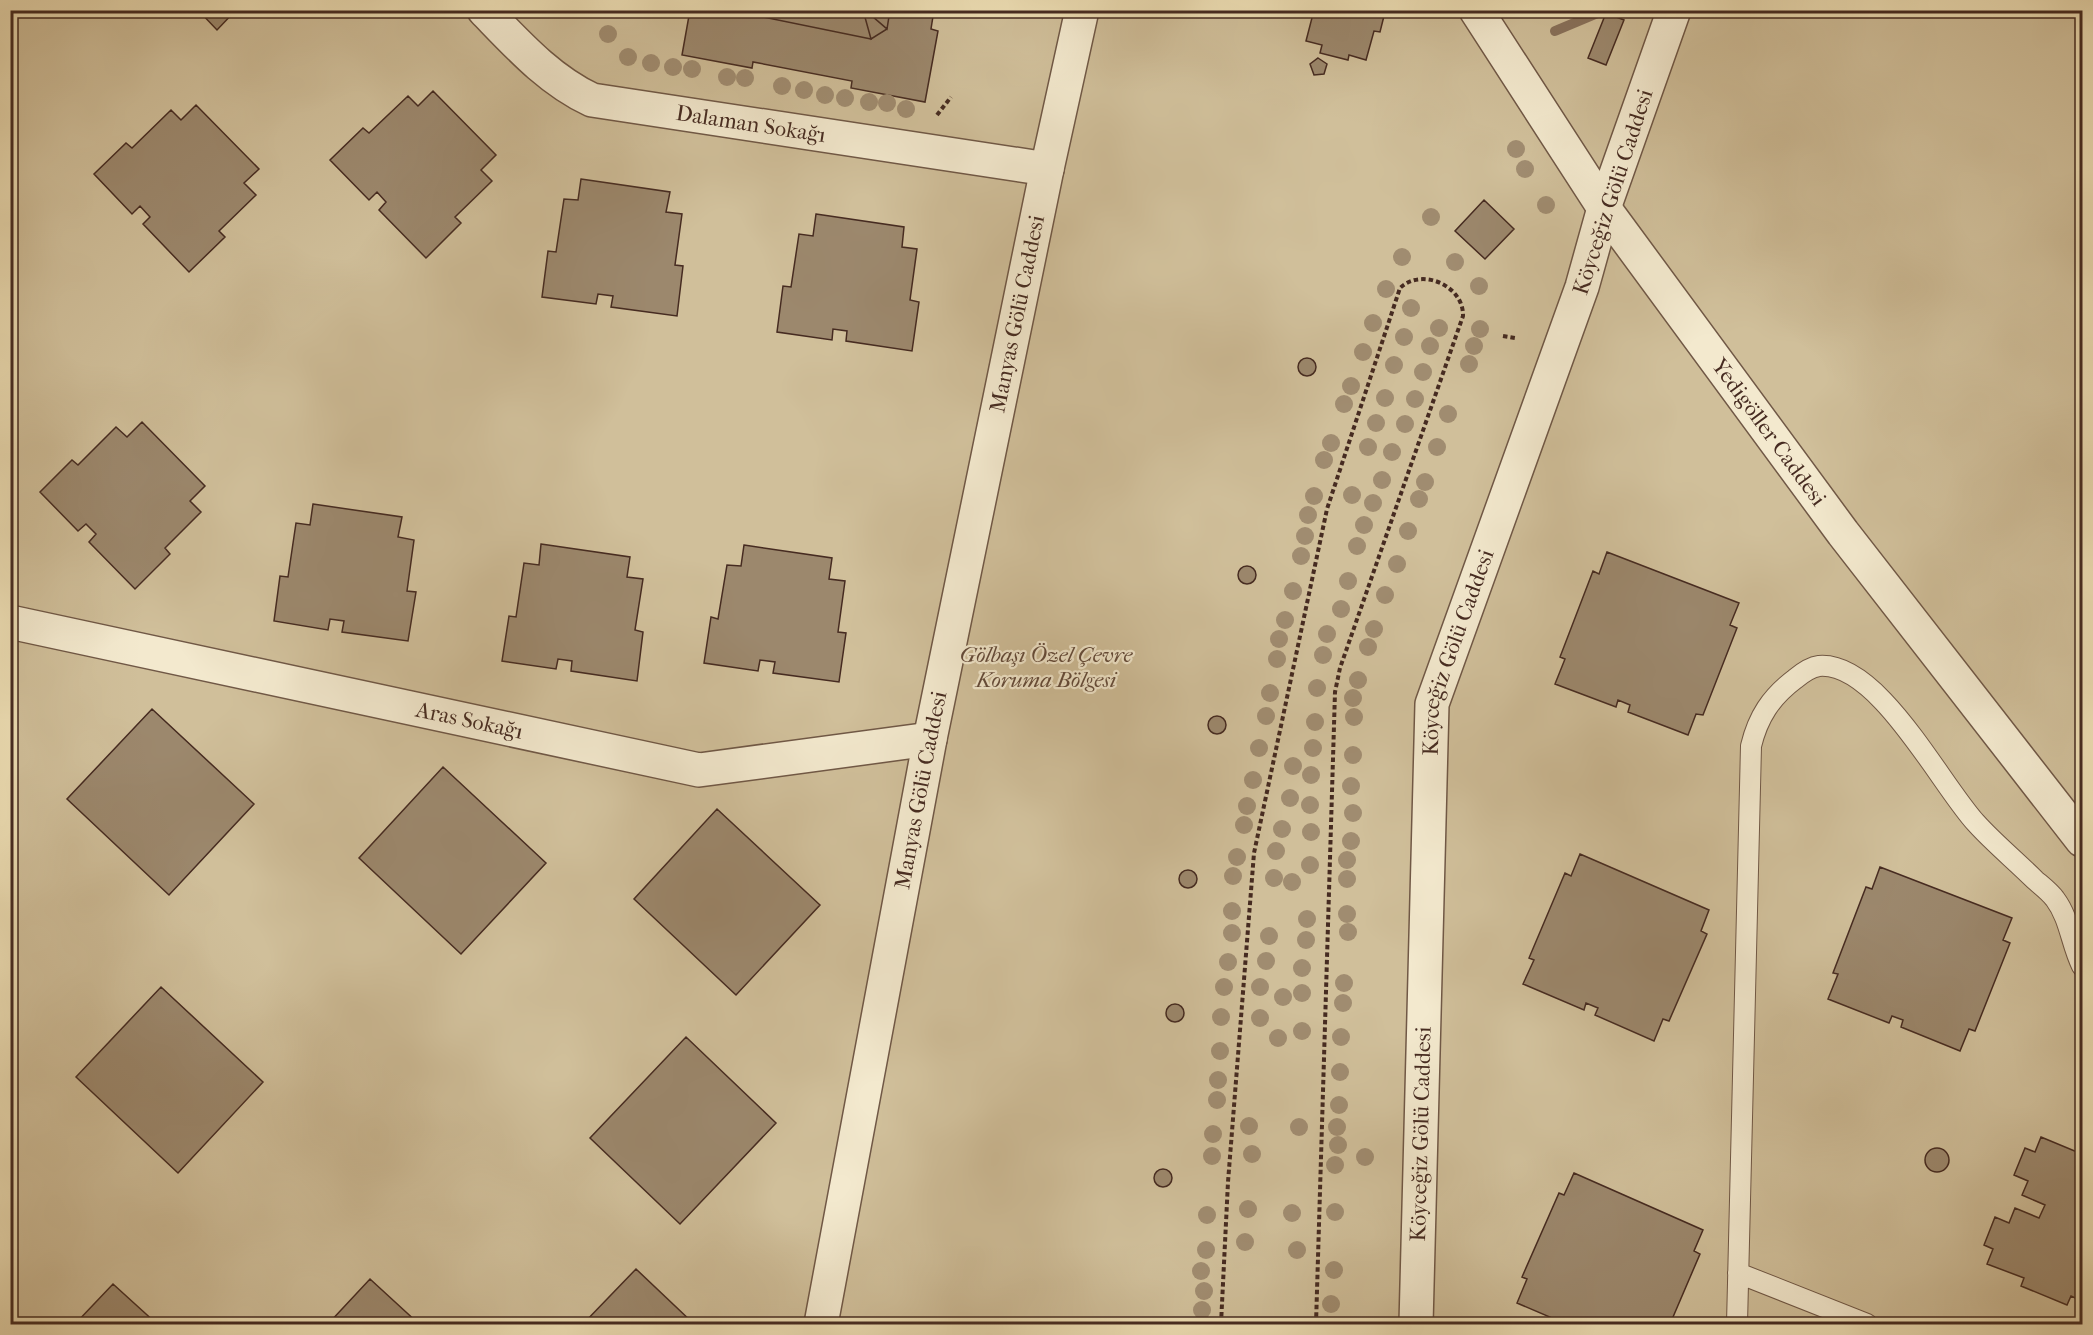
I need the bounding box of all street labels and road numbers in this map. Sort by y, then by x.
street label: Köyceğiz Gölü Caddesi [1567,85,1659,298]
street label: Dalaman Sokağı [674,100,828,148]
street label: Manyas Gölü Caddesi [984,212,1050,415]
street label: Yedigöller Caddesi [1705,353,1832,511]
street label: Köyceğiz Gölü Caddesi [1418,545,1500,756]
street label: Manyas Gölü Caddesi [889,688,953,891]
street label: Aras Sokağı [413,696,526,745]
street label: Köyceğiz Gölü Caddesi [1405,1026,1437,1242]

